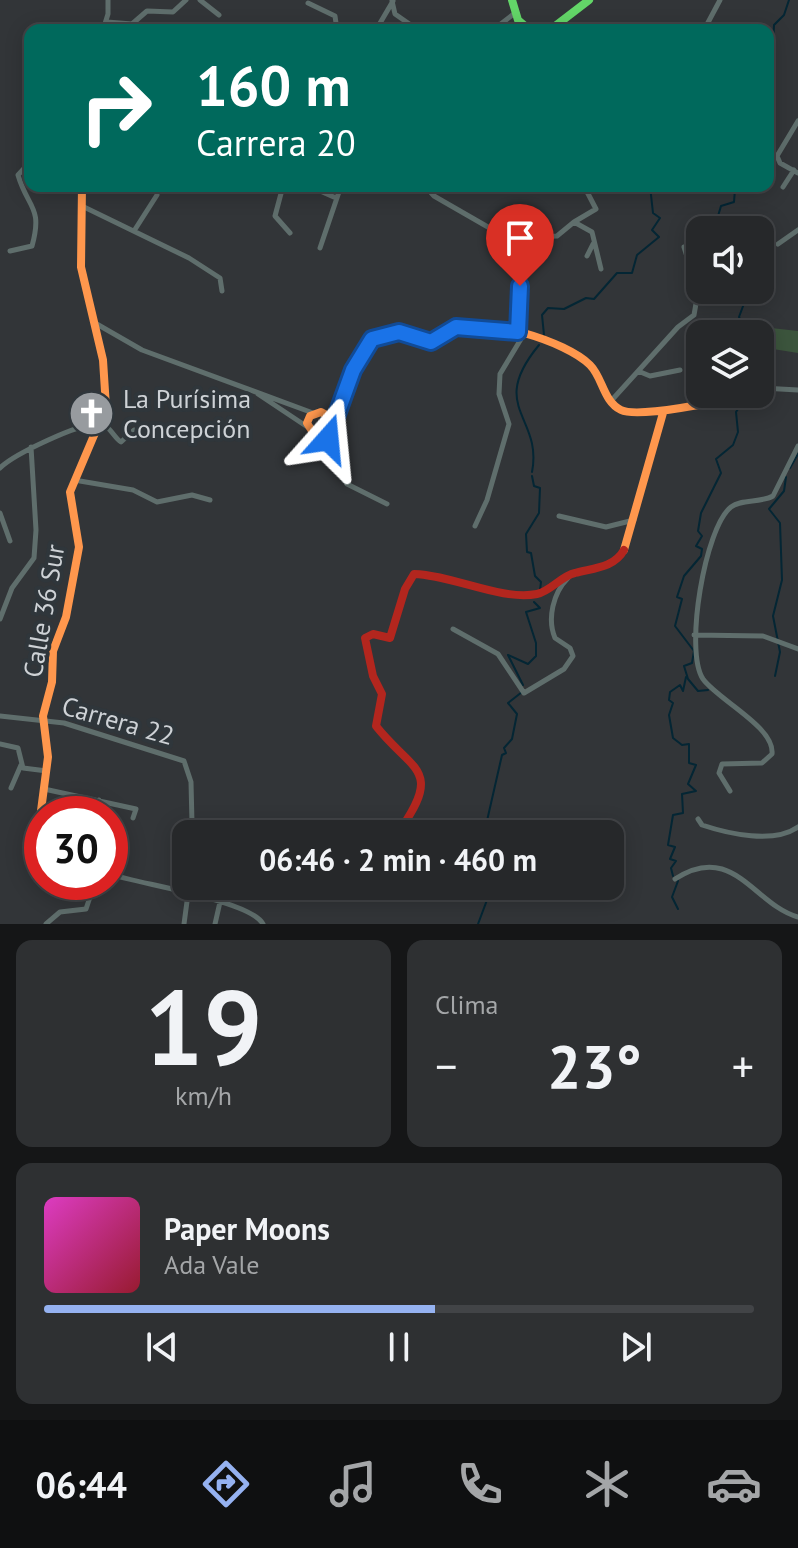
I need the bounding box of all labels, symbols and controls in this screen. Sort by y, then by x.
text: 160 m [196,49,351,121]
icon: right [64,56,168,160]
text: Carrera 20 [196,119,356,166]
pin [486,204,554,286]
icon: arrive [498,216,542,260]
map controls [686,216,774,408]
button: sound [686,216,774,304]
button: layers [686,320,774,408]
place label: La Purísima Concepción [123,382,251,445]
church icon: La Purísima Concepción [68,390,116,438]
position arrow [286,397,370,481]
street label: Calle 36 Sur [16,542,71,680]
street label: Carrera 22 [58,689,178,752]
speed limit sign: 30 [24,796,128,900]
text: 06:46 · 2 min · 460 m [259,840,537,879]
text: 19 [145,959,262,1094]
text: Clima [435,988,498,1021]
text: 23° [547,1027,642,1105]
text: − [435,1037,457,1094]
text: + [732,1037,754,1094]
text: km/h [175,1079,232,1112]
text: Paper Moons [164,1209,330,1248]
text: Ada Vale [164,1248,259,1281]
icon: previous [140,1325,184,1369]
icon: pause [377,1325,421,1369]
icon: next [614,1325,658,1369]
icon: directions [198,1456,254,1512]
icon: music [325,1456,381,1512]
icon: phone [452,1456,508,1512]
icon: climate [579,1456,635,1512]
icon: car [706,1456,762,1512]
text: 06:44 [36,1461,127,1508]

